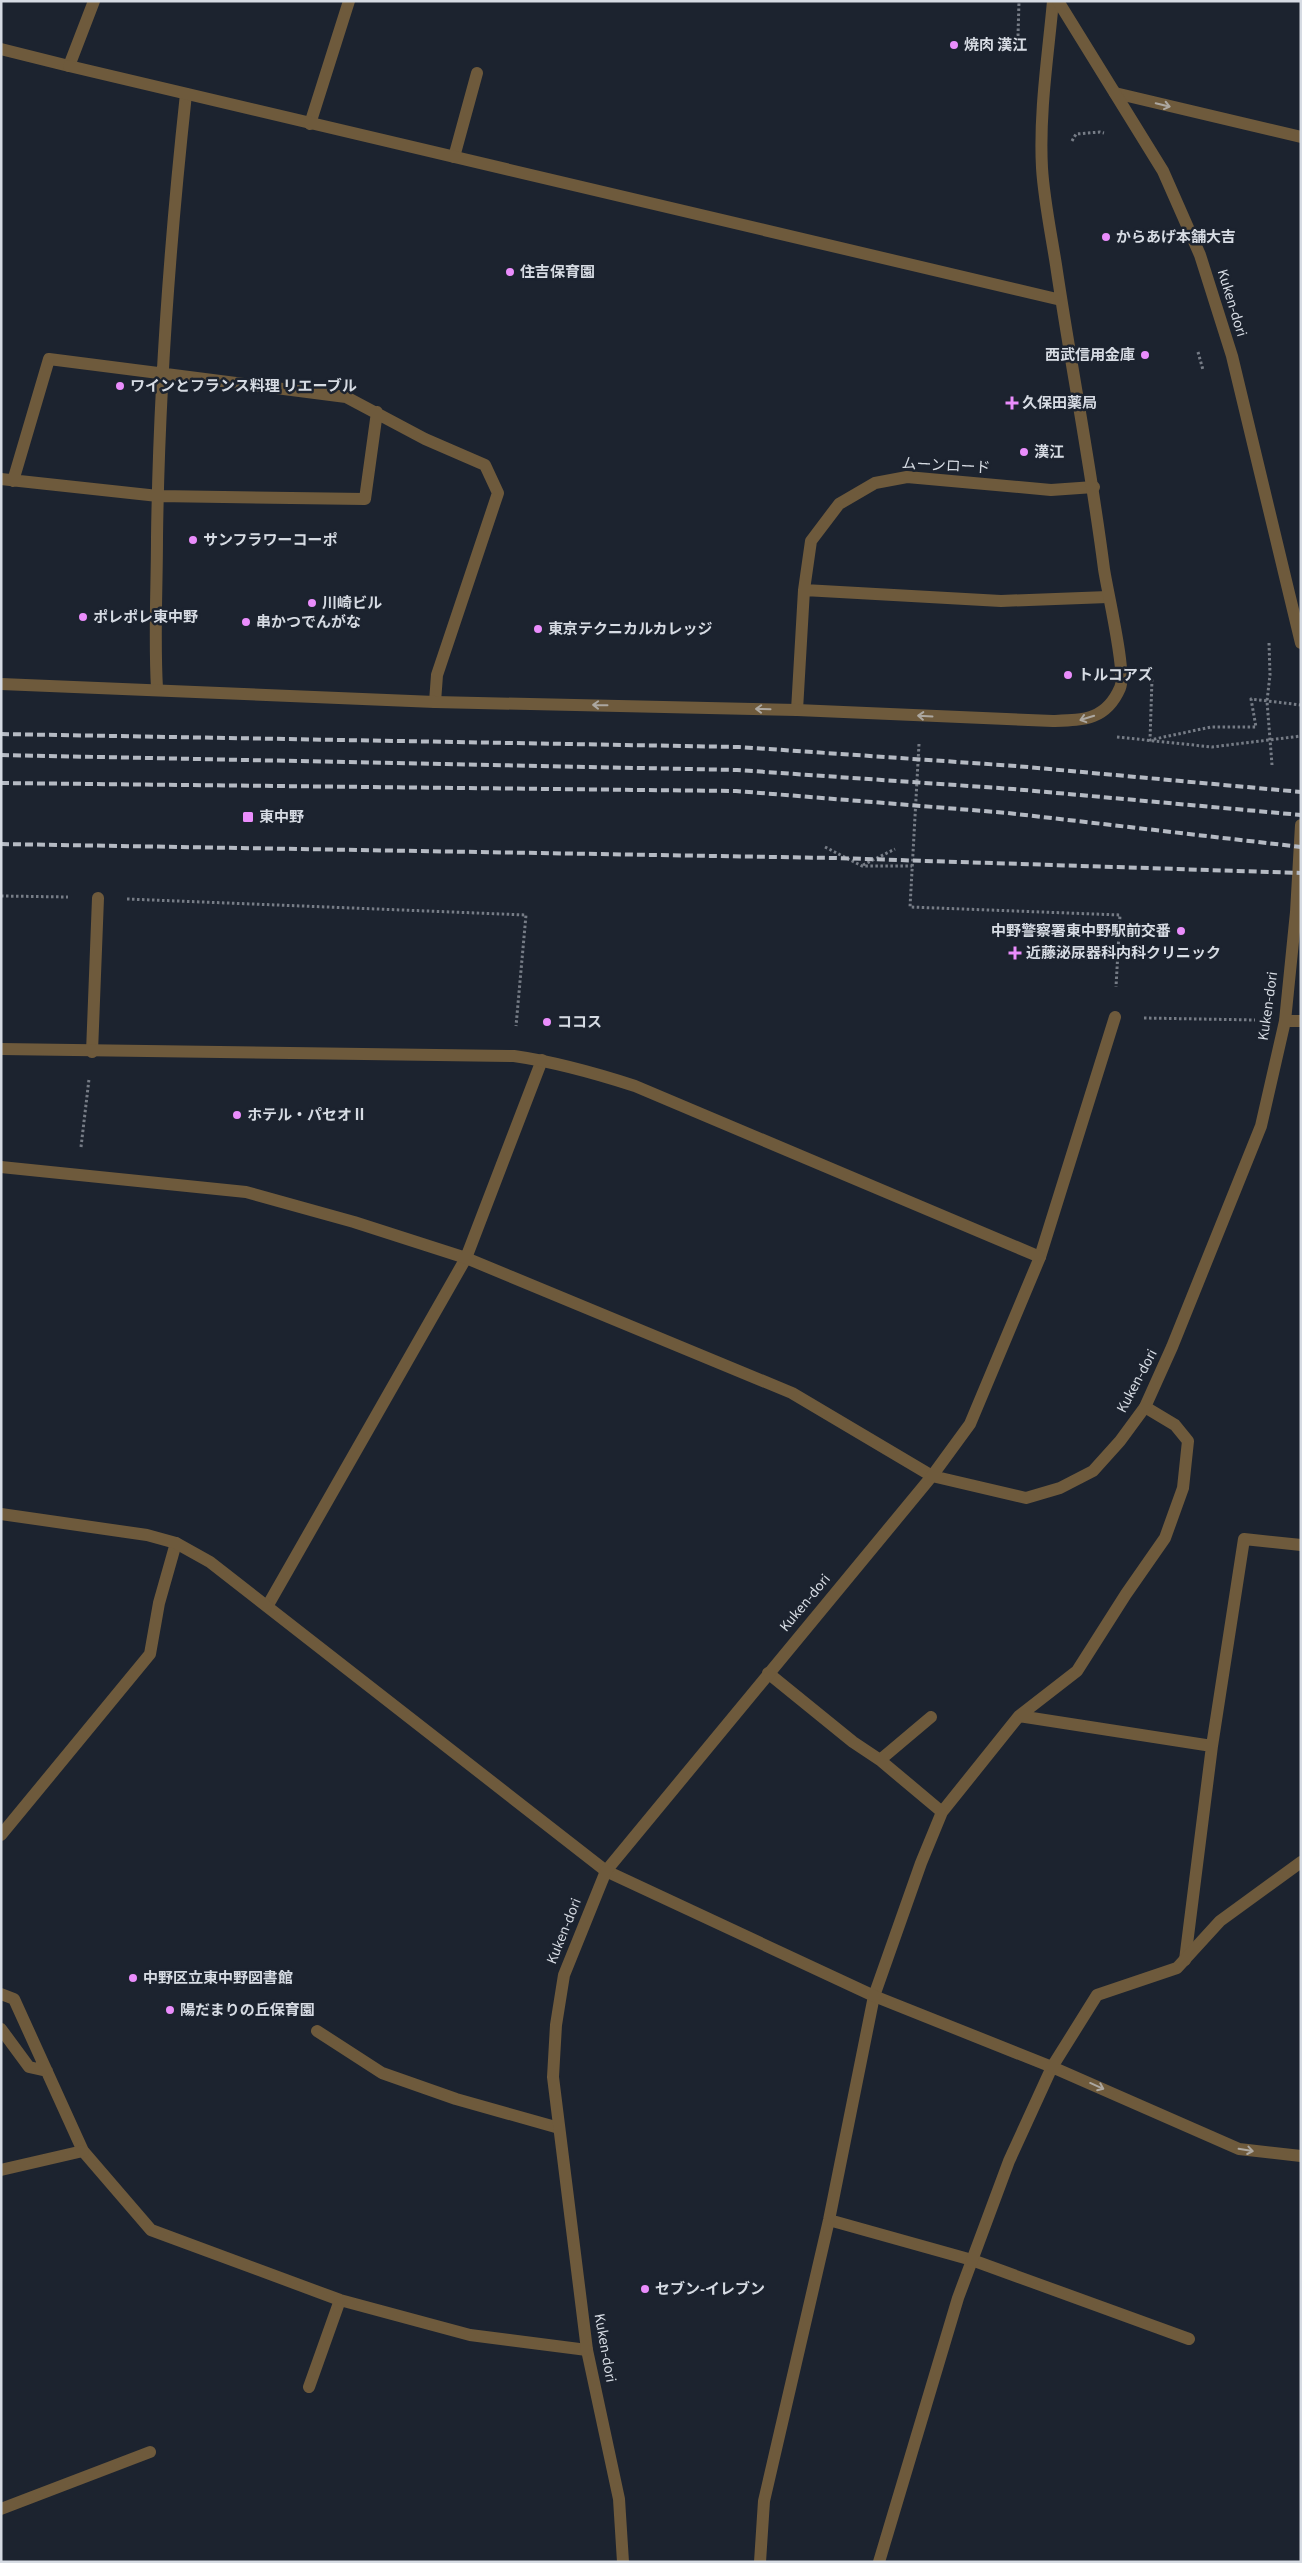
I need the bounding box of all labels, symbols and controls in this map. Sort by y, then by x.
place label: 焼肉 漢江 [964,35,1027,56]
marker: 焼肉 漢江 [948,39,960,51]
one-way arrow [1154,101,1170,110]
place label: からあげ本舗大吉 [1116,227,1236,248]
marker: からあげ本舗大吉 [1100,231,1112,243]
place label: 住吉保育園 [520,262,595,283]
marker: 住吉保育園 [504,266,516,278]
street label: Kuken-dori [1212,267,1252,339]
place label: 西武信用金庫 [1045,345,1135,366]
marker: 西武信用金庫 [1139,349,1151,361]
place label: ワインとフランス料理 リエーブル [130,376,357,397]
marker: ワインとフランス料理 リエーブル [114,380,126,392]
place label: 久保田薬局 [1022,393,1097,414]
marker: 久保田薬局 [1006,397,1018,409]
place label: 漢江 [1034,442,1064,463]
marker: 漢江 [1018,446,1030,458]
street label: ムーンロード [901,453,991,479]
place label: サンフラワーコーポ [203,530,338,551]
marker: サンフラワーコーポ [187,534,199,546]
place label: 川崎ビル [322,593,382,614]
marker: 川崎ビル [306,597,318,609]
place label: ポレポレ東中野 [93,607,198,628]
marker: ポレポレ東中野 [77,611,89,623]
place label: 串かつでんがな [256,612,361,633]
marker: 串かつでんがな [240,616,252,628]
place label: 東京テクニカルカレッジ [548,619,713,640]
marker: 東京テクニカルカレッジ [532,623,544,635]
place label: トルコアズ [1078,665,1153,686]
marker: トルコアズ [1062,669,1074,681]
one-way arrow [593,701,609,710]
one-way arrow [755,704,772,714]
one-way arrow [918,711,934,720]
one-way arrow [1080,714,1096,723]
place label: 東中野 [259,807,304,828]
marker: 東中野 [241,810,255,824]
place label: 中野警察署東中野駅前交番 [991,921,1171,942]
marker: 中野警察署東中野駅前交番 [1175,925,1187,937]
place label: 近藤泌尿器科内科クリニック [1026,943,1221,964]
marker: 近藤泌尿器科内科クリニック [1008,946,1022,960]
street label: Kuken-dori [1253,970,1283,1042]
place label: ココス [557,1012,602,1033]
marker: ココス [541,1016,553,1028]
place label: ホテル・パセオⅡ [247,1105,367,1126]
marker: ホテル・パセオⅡ [231,1109,243,1121]
street label: Kuken-dori [1111,1345,1163,1417]
street label: Kuken-dori [775,1570,835,1636]
street label: Kuken-dori [541,1895,587,1967]
place label: 中野区立東中野図書館 [143,1968,293,1989]
marker: 中野区立東中野図書館 [127,1972,139,1984]
place label: 陽だまりの丘保育園 [180,2000,315,2021]
marker: 陽だまりの丘保育園 [164,2004,176,2016]
one-way arrow [1089,2082,1104,2092]
one-way arrow [1238,2145,1254,2155]
place label: セブン-イレブン [655,2279,765,2300]
marker: セブン-イレブン [639,2283,651,2295]
street label: Kuken-dori [589,2312,621,2384]

